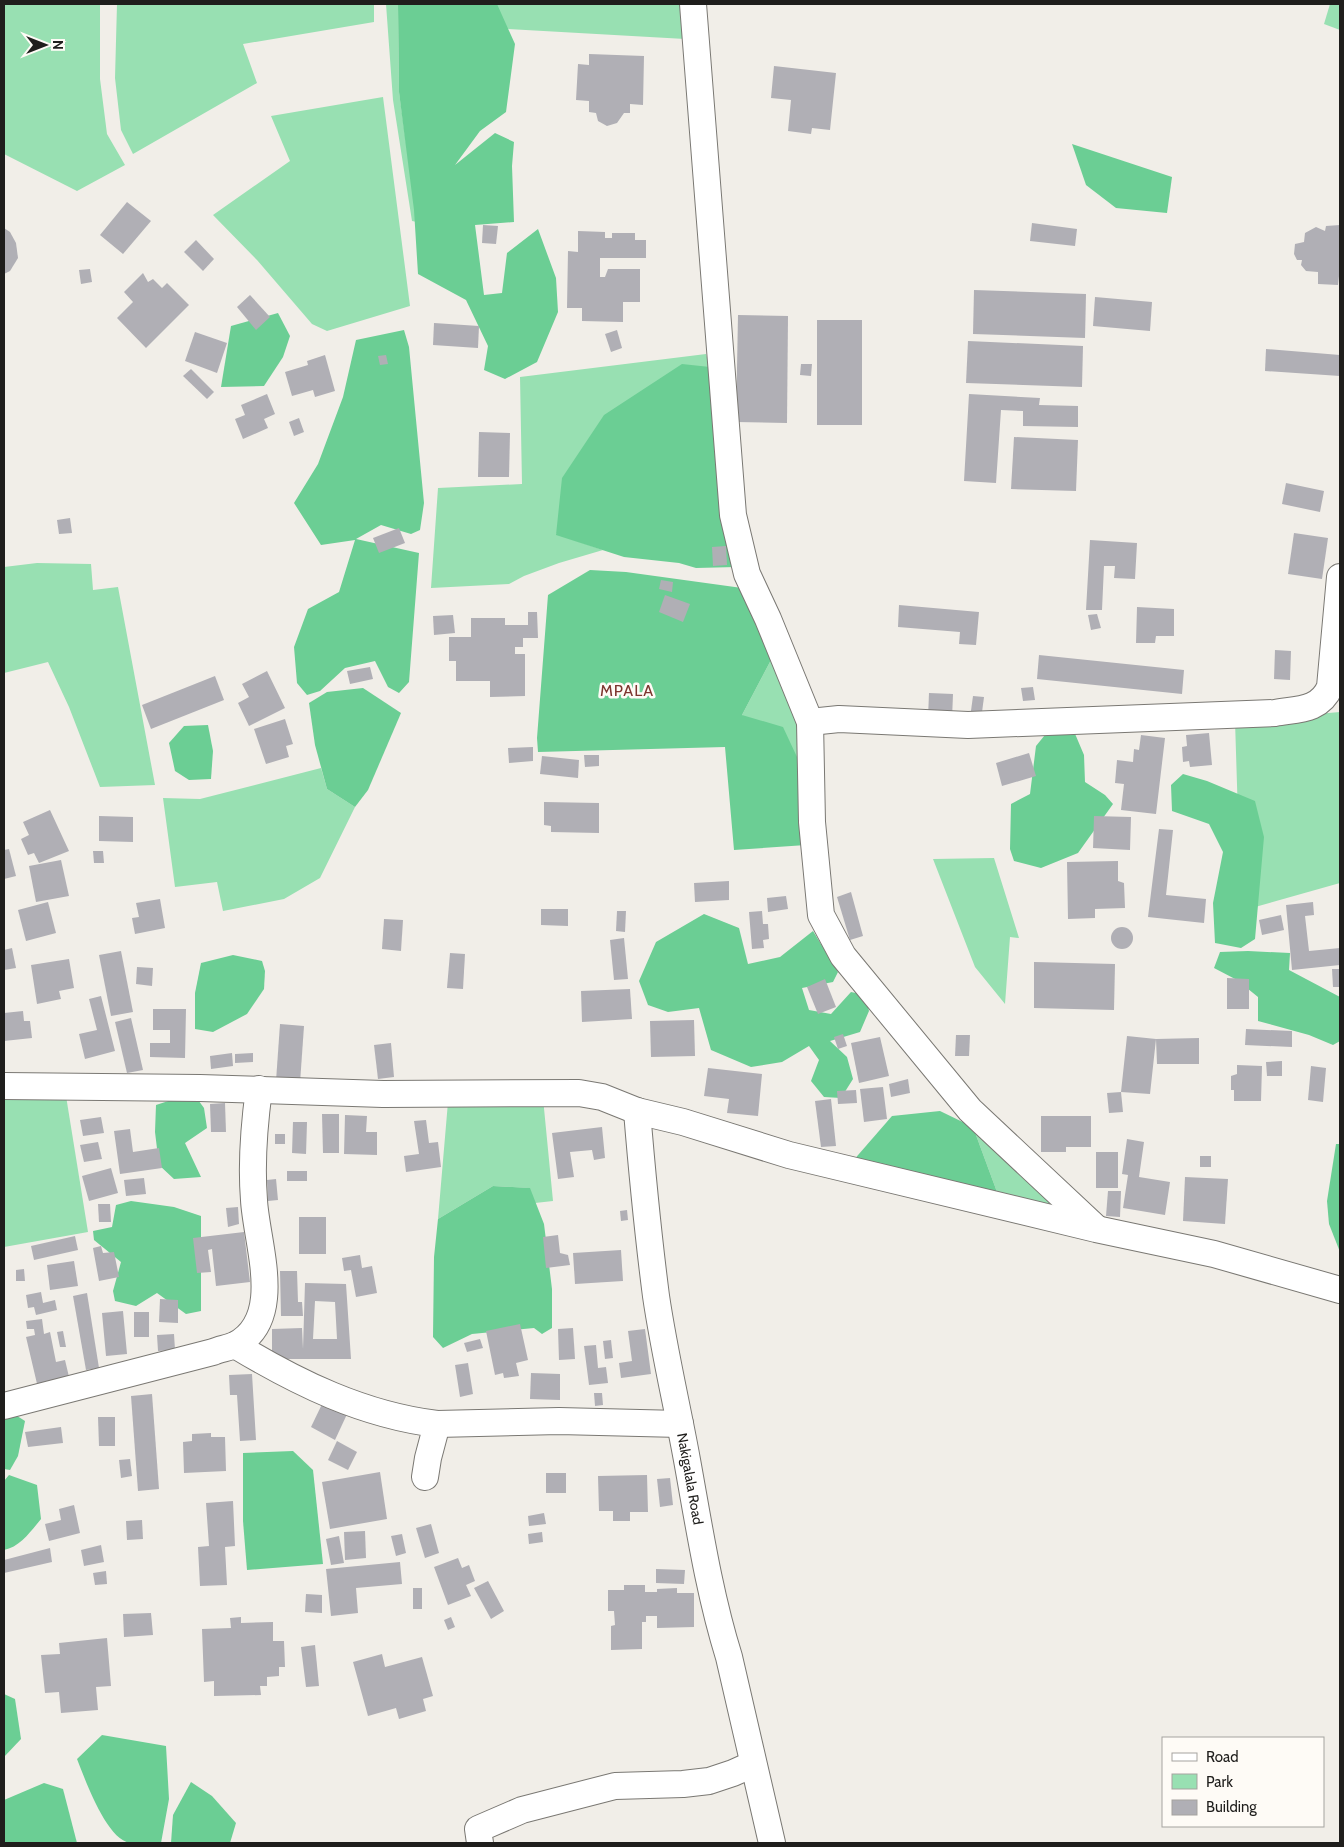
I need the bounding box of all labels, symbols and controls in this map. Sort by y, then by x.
north arrow [20,20,70,70]
text: N [49,40,67,50]
district label: MPALA [600,681,654,700]
street label: Nakigalala Road [673,1431,707,1526]
legend [1162,1737,1324,1827]
text: Road [1206,1748,1239,1766]
text: Park [1206,1773,1233,1791]
text: Building [1206,1798,1257,1816]

